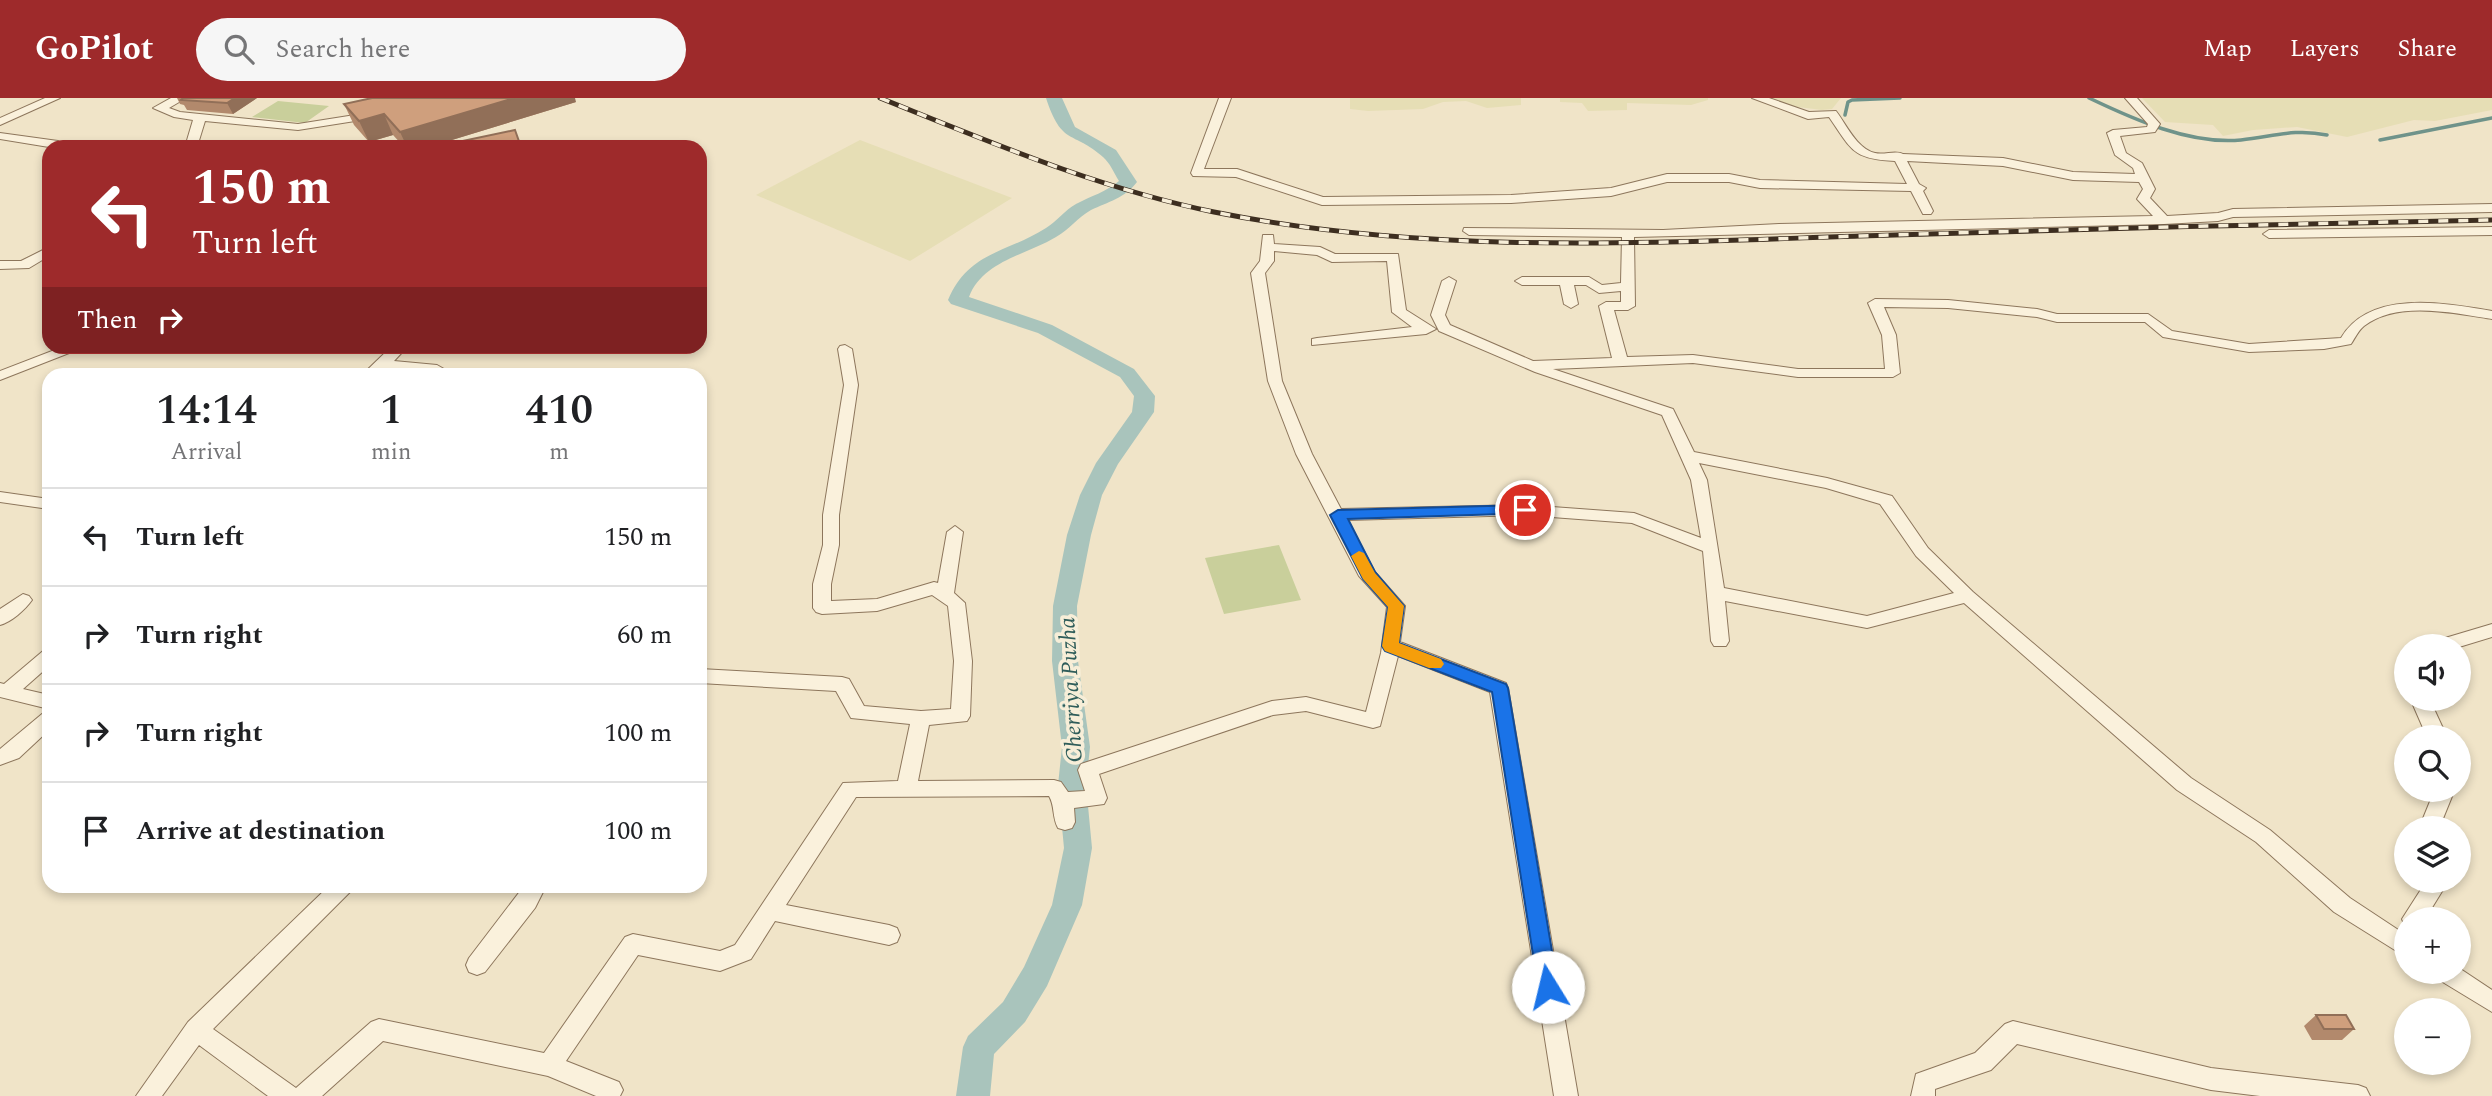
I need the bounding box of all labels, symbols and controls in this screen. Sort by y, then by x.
search box [196,18,686,81]
text: GoPilot [35,24,154,74]
text: Search here [276,29,410,69]
icon: search [220,30,258,68]
text: Map [2203,31,2252,67]
text: Layers [2290,31,2360,67]
text: Share [2398,31,2457,67]
text: 150 m [192,151,331,226]
icon: left [77,168,168,259]
text: Turn left [192,219,318,268]
text: Then [77,300,137,340]
icon: right [151,301,189,339]
text: 14:14 [156,379,257,442]
text: 1 [380,379,402,442]
text: 410 [525,379,593,442]
text: Arrival [171,435,242,470]
text: min [371,435,411,470]
text: m [549,435,569,470]
pin [1495,480,1555,540]
icon: arrive [1506,491,1544,529]
text: Turn left [136,517,244,557]
text: 150 m [604,517,672,557]
icon: left [77,518,115,556]
text: Turn right [136,615,263,655]
text: 60 m [617,615,672,655]
icon: right [77,616,115,654]
water label: Cherriya Puzha [1050,616,1093,764]
map controls [2394,634,2471,1075]
button: sound [2394,634,2471,711]
text: Turn right [136,713,263,753]
text: 100 m [604,713,672,753]
icon: right [77,714,115,752]
button: search [2394,725,2471,802]
text: Arrive at destination [136,811,385,851]
text: 100 m [604,811,672,851]
icon: arrive [77,812,115,850]
button: layers [2394,816,2471,893]
button: + [2394,907,2471,984]
position arrow [1511,950,1585,1024]
button: − [2394,998,2471,1075]

